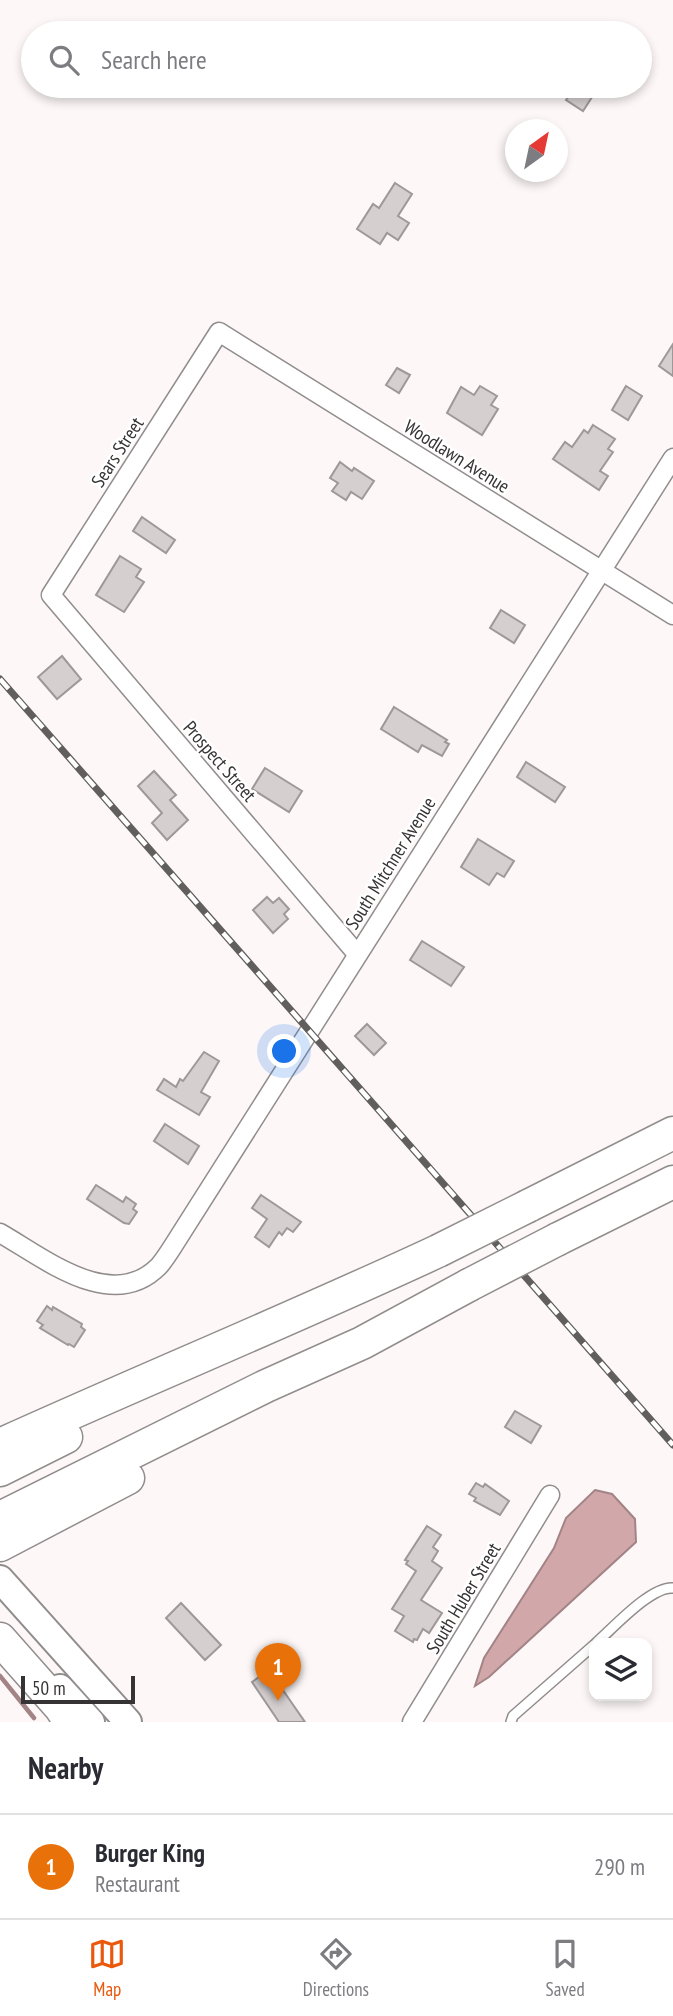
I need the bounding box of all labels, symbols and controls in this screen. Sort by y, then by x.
search box [21,21,652,98]
icon: search [45,41,83,79]
text: Search here [101,43,207,76]
north arrow [505,119,568,182]
street label: Sears Street [86,412,149,491]
street label: Woodlawn Avenue [400,414,514,498]
street label: Prospect Street [178,716,262,807]
street label: South Mitchner Avenue [340,792,440,934]
your location [267,1034,301,1068]
street label: South Huber Street [420,1537,506,1658]
map controls [589,1638,652,1701]
button: layers [589,1638,652,1701]
pin: 1 [255,1643,301,1701]
scale bar [21,1673,135,1705]
text: 50 m [32,1676,66,1700]
text: Nearby [28,1748,103,1787]
text: Burger King [95,1836,205,1869]
text: 1 [46,1852,57,1881]
text: 290 m [594,1852,645,1881]
text: Restaurant [95,1869,180,1898]
tab: Map [88,1935,126,2001]
tab: Directions [303,1935,369,2001]
tab: Saved [546,1935,585,2001]

